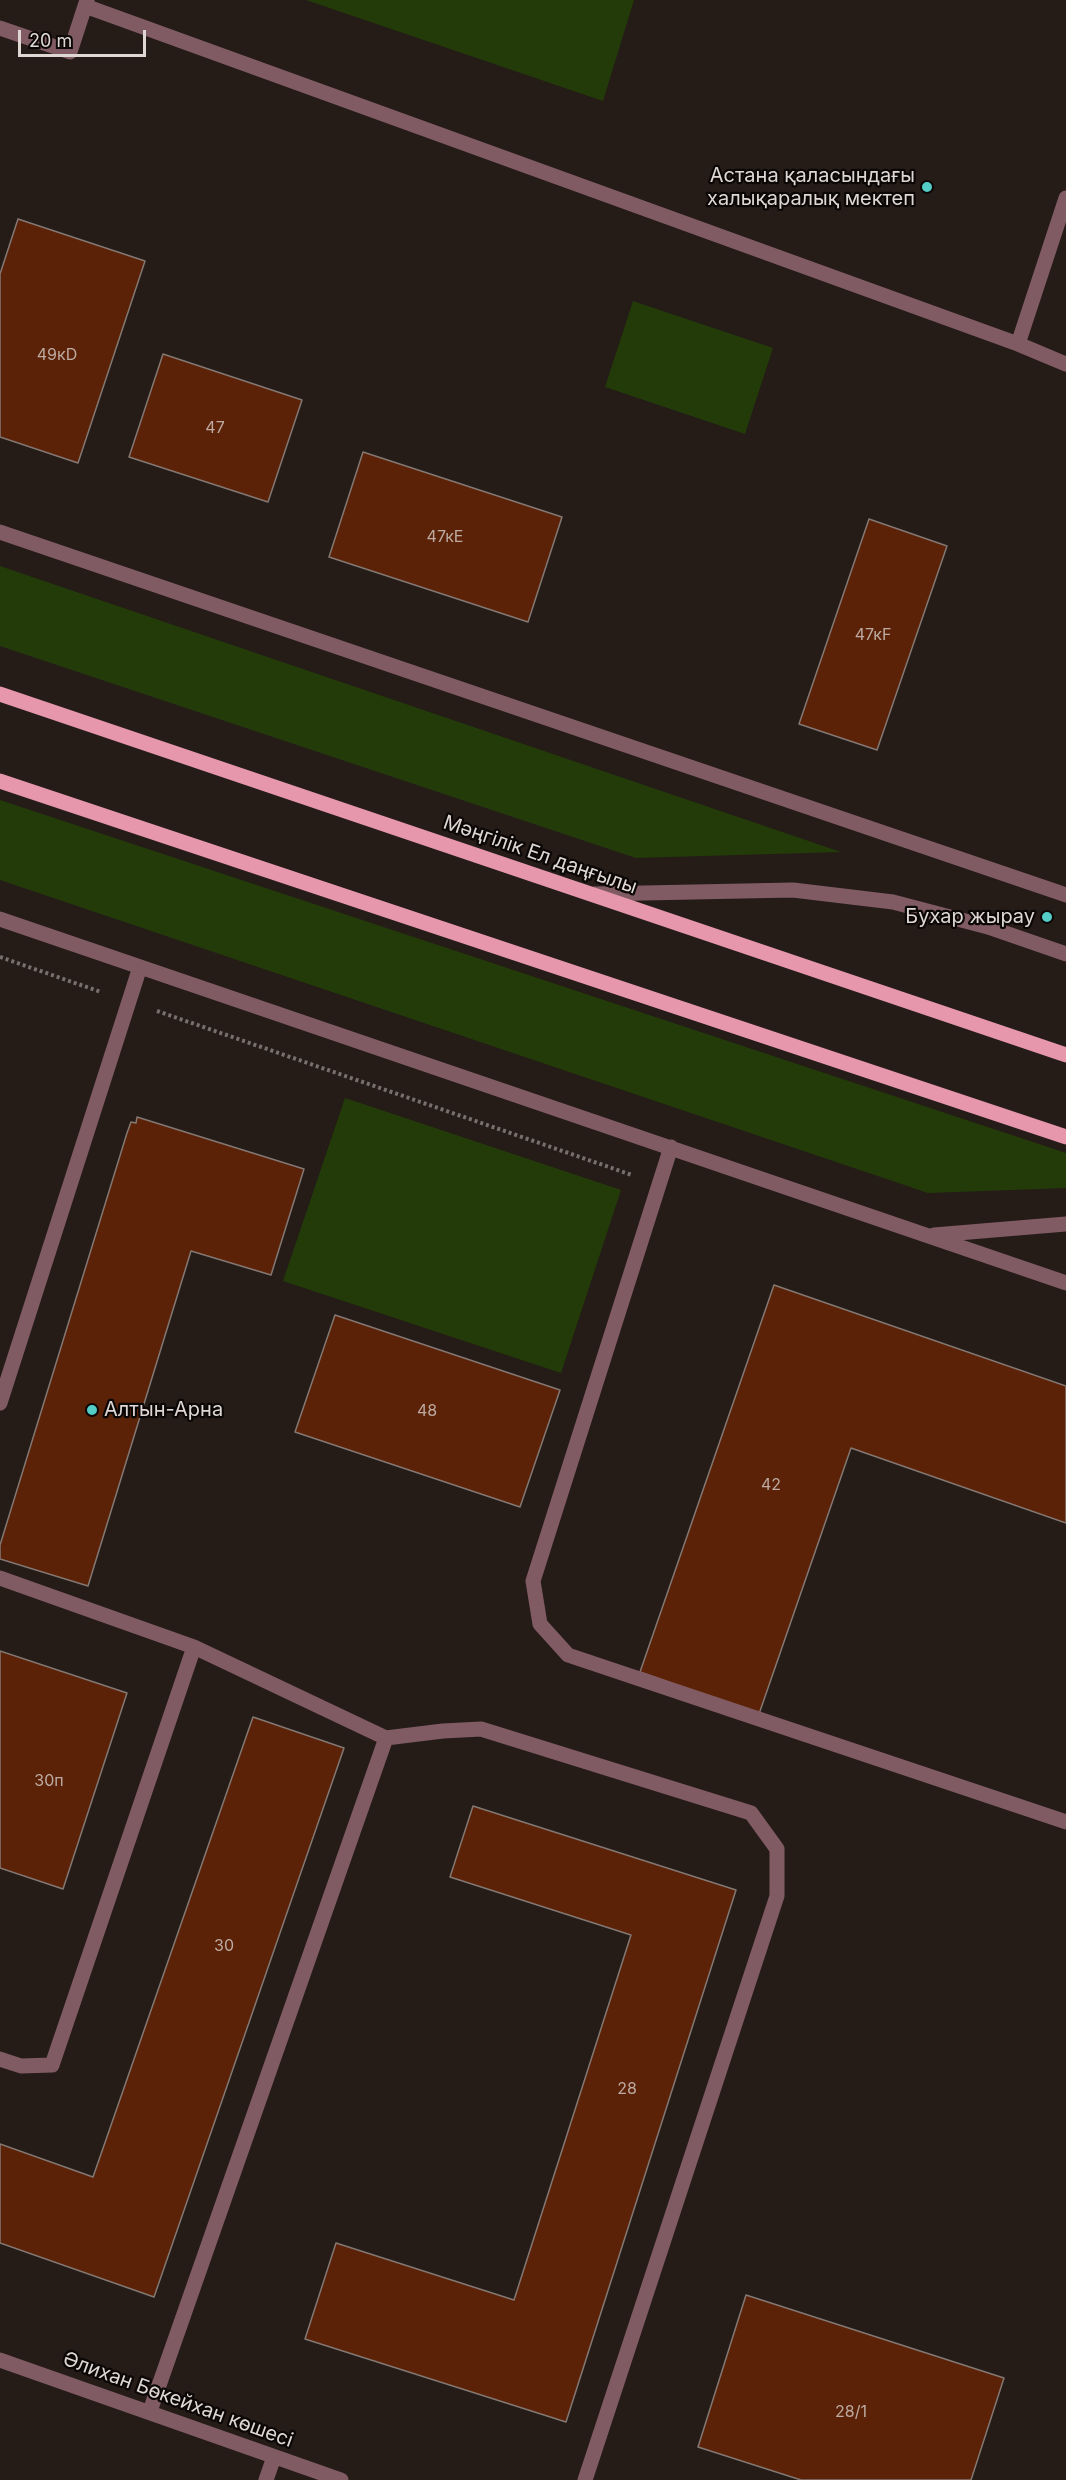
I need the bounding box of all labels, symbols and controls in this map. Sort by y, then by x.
scale bar [21,18,148,56]
text: 20 m [29,30,72,51]
place label: Астана қаласындағы халықаралық мектеп [707,164,915,211]
marker: Астана қаласындағы халықаралық мектеп [920,180,934,194]
house number: 49кD [37,345,77,365]
house number: 47 [205,418,225,438]
house number: 47кЕ [427,527,463,547]
house number: 47кF [855,625,891,645]
street label: Мәңгілік Ел даңғылы [440,811,640,899]
place label: Бухар жырау [905,905,1035,929]
marker: Бухар жырау [1040,910,1054,924]
place label: Алтын-Арна [104,1398,223,1422]
house number: 48 [417,1401,437,1421]
marker: Алтын-Арна [85,1403,99,1417]
house number: 42 [761,1475,781,1495]
house number: 30п [34,1771,64,1791]
house number: 30 [214,1936,234,1956]
house number: 28 [617,2079,637,2099]
street label: Әлихан Бөкейхан көшесі [60,2347,296,2453]
house number: 28/1 [835,2402,867,2422]

